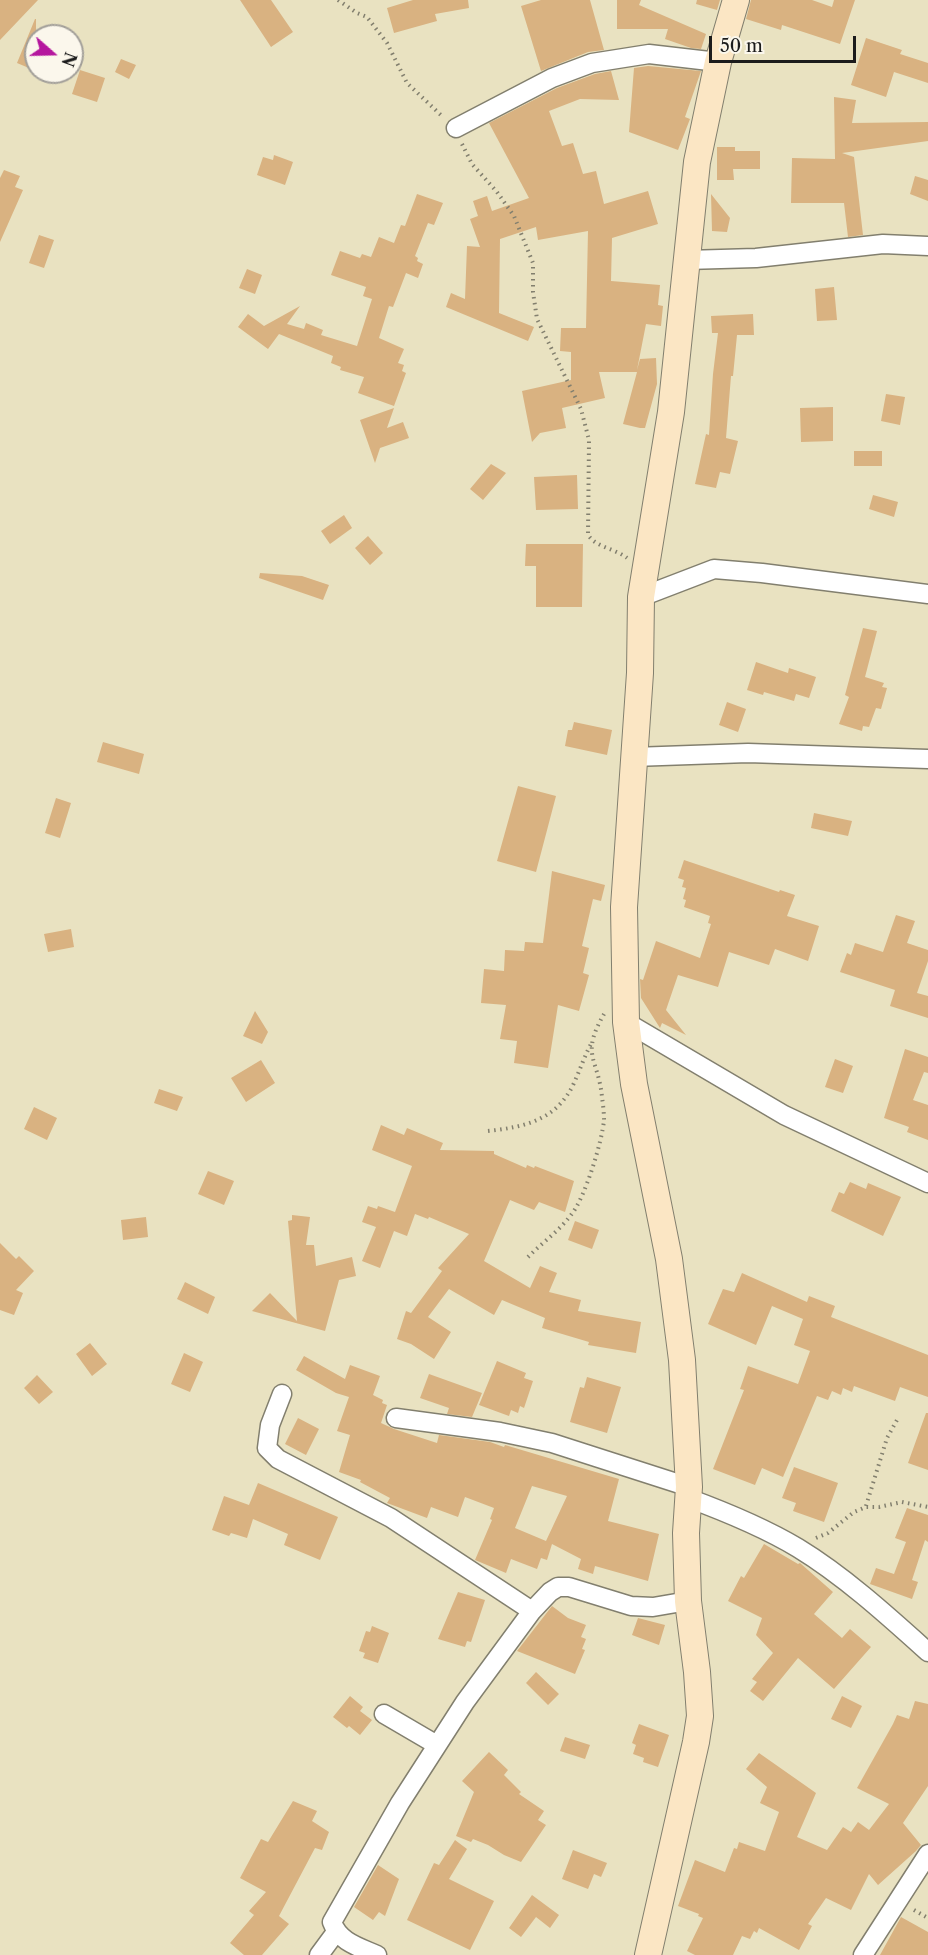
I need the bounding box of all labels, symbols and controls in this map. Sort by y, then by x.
north arrow [24,24,84,84]
scale bar [712,24,859,62]
text: 50 m [720,35,763,57]
text: N [57,50,81,69]

